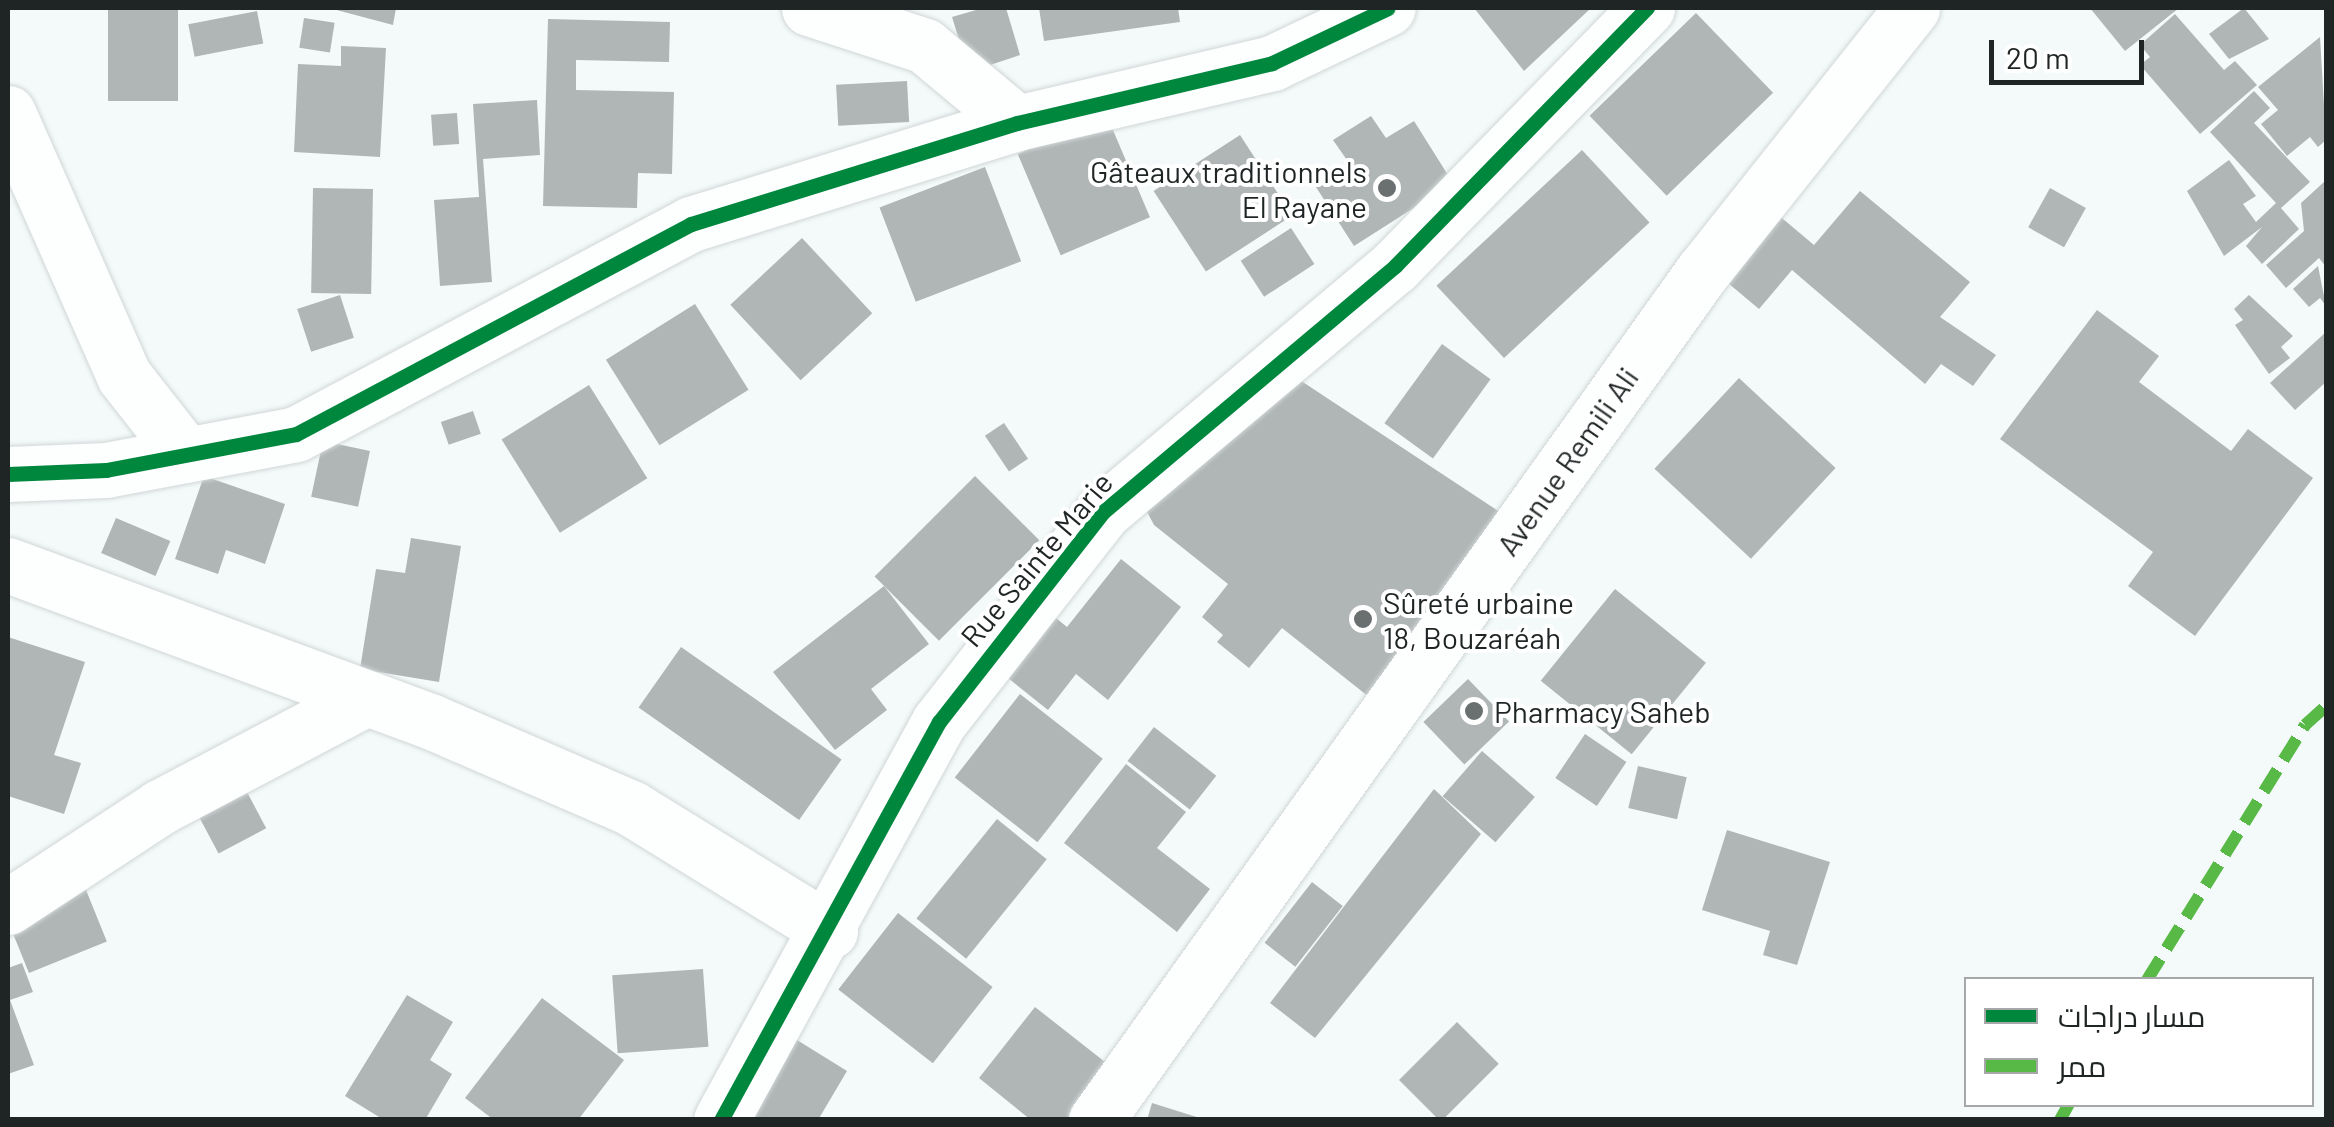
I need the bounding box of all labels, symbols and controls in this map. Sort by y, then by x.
scale bar [1994,20,2149,82]
text: 20 m [2006,39,2070,75]
place label: Gâteaux traditionnels El Rayane [1090,153,1367,224]
marker: Gâteaux traditionnels El Rayane [1376,177,1398,199]
street label: Avenue Remili Ali [1489,360,1645,562]
street label: Rue Sainte Marie [953,464,1119,654]
place label: Sûreté urbaine 18, Bouzaréah [1383,584,1574,654]
marker: Sûreté urbaine 18, Bouzaréah [1352,608,1374,630]
place label: Pharmacy Saheb [1494,693,1711,729]
marker: Pharmacy Saheb [1463,700,1485,722]
legend [1964,977,2314,1107]
text: مسار دراجات [2058,997,2205,1033]
text: ممر [2058,1047,2107,1083]

